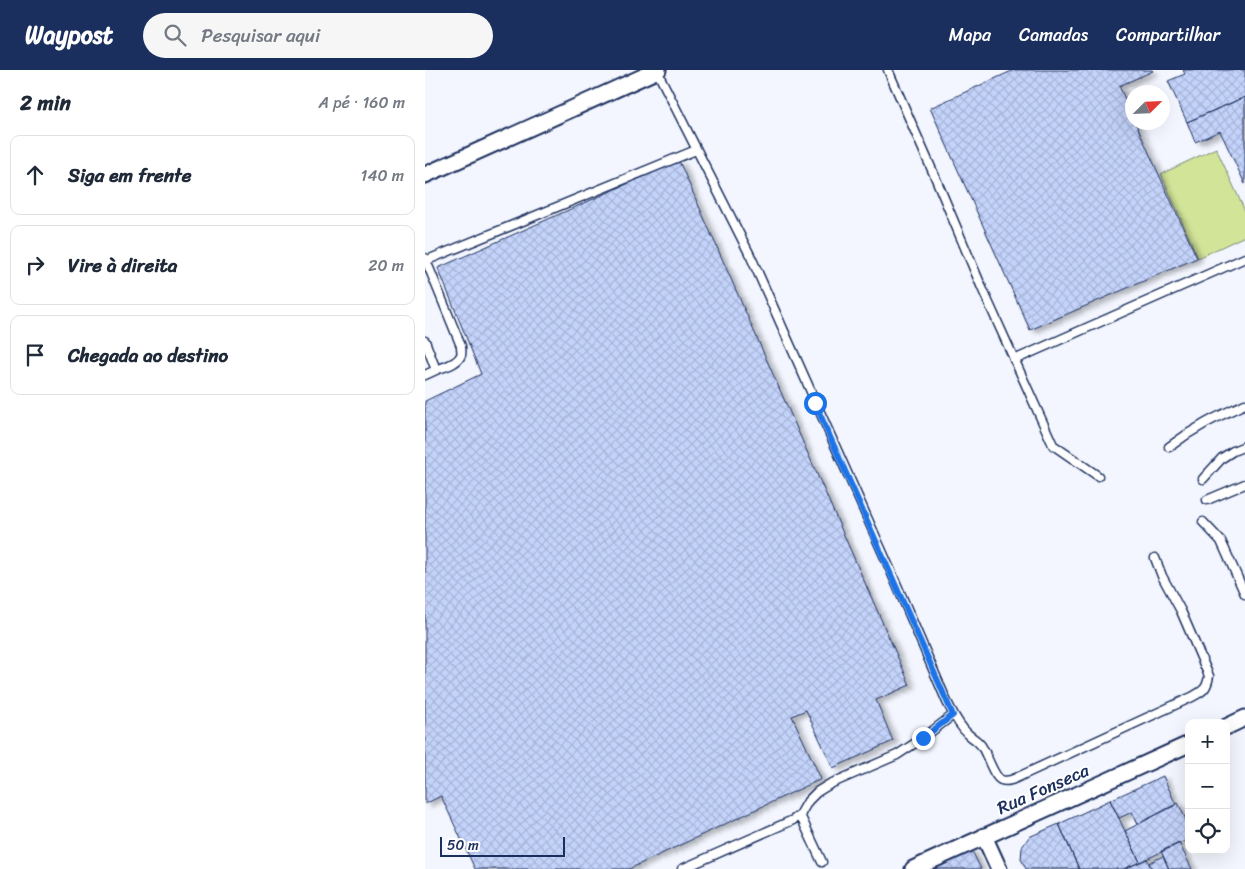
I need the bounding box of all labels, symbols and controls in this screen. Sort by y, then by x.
search box [143,13,493,58]
text: Waypost [25,14,113,56]
text: Pesquisar aqui [201,19,320,52]
text: Mapa [949,19,991,51]
text: Camadas [1019,19,1088,51]
text: Compartilhar [1116,19,1220,51]
icon: search [161,21,189,49]
text: 2 min [20,84,71,122]
north arrow [1125,85,1170,130]
text: A pé · 160 m [319,88,405,117]
text: Siga em frente [68,159,191,192]
icon: ahead [21,161,49,189]
text: 140 m [361,161,404,190]
text: Vire à direita [68,249,177,282]
icon: right [21,251,49,279]
text: 20 m [368,251,404,280]
text: Chegada ao destino [68,339,228,372]
icon: arrive [21,341,49,369]
route start [804,392,827,415]
map controls [1185,719,1230,854]
button: + [1185,719,1230,764]
route end [912,727,935,750]
street label: Rua Fonseca [992,754,1095,824]
button: − [1185,764,1230,809]
button: locate [1185,809,1230,854]
text: 50 m [447,833,479,858]
scale bar [440,834,565,857]

